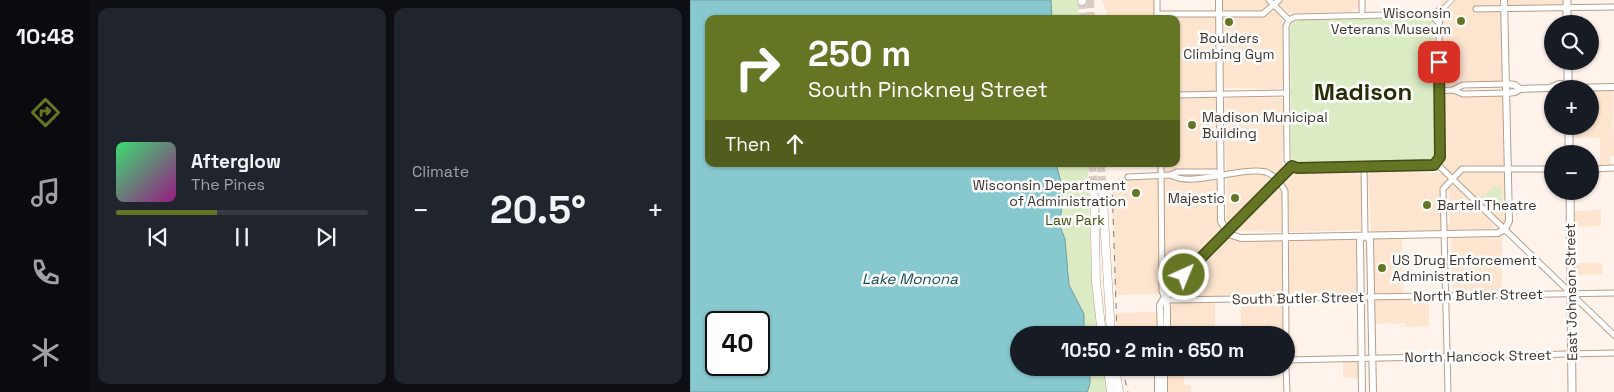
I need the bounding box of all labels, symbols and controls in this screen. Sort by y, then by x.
place label: Wisconsin Veterans Museum [1331,4,1451,38]
marker: Wisconsin Veterans Museum [1455,15,1467,27]
map controls [1544,15,1599,200]
button: search [1544,15,1599,70]
marker: Boulders Climbing Gym [1223,16,1235,28]
text: 10:48 [16,22,74,50]
place label: Boulders Climbing Gym [1183,29,1275,63]
text: 250 m [808,32,911,76]
icon: right [725,35,790,100]
pin [1418,41,1460,83]
icon: arrive [1425,48,1453,76]
text: South Pinckney Street [808,75,1048,103]
district label: Madison [1314,76,1412,107]
button: + [1544,80,1599,135]
icon: directions [28,95,63,130]
place label: Madison Municipal Building [1202,108,1328,142]
marker: Madison Municipal Building [1186,119,1198,131]
icon: ahead [781,130,809,158]
text: Then [725,132,771,157]
button: − [1544,145,1599,200]
text: Afterglow [191,149,281,174]
text: Climate [412,161,469,182]
text: The Pines [191,174,265,195]
icon: music [28,175,63,210]
place label: Wisconsin Department of Administration [973,176,1126,210]
text: 20.5° [490,186,586,234]
marker: Wisconsin Department of Administration [1130,187,1142,199]
place label: Majestic [1168,189,1225,207]
text: − [412,192,429,228]
text: + [647,192,664,228]
marker: Majestic [1229,192,1241,204]
place label: Bartell Theatre [1437,196,1537,214]
marker: Bartell Theatre [1421,199,1433,211]
park label: Law Park [1045,211,1105,229]
icon: previous [144,223,172,251]
icon: pause [228,223,256,251]
icon: next [312,223,340,251]
street label: East Johnson Street [1561,223,1581,361]
position arrow [1157,248,1209,300]
place label: US Drug Enforcement Administration [1392,251,1537,285]
icon: phone [28,255,63,290]
marker: US Drug Enforcement Administration [1376,262,1388,274]
water label: Lake Monona [862,269,958,288]
street label: North Butler Street [1413,285,1543,305]
street label: South Butler Street [1232,288,1364,308]
speed limit sign: 40 [705,311,770,376]
icon: climate [28,335,63,370]
text: 10:50 · 2 min · 650 m [1061,338,1244,363]
street label: North Hancock Street [1404,346,1552,366]

